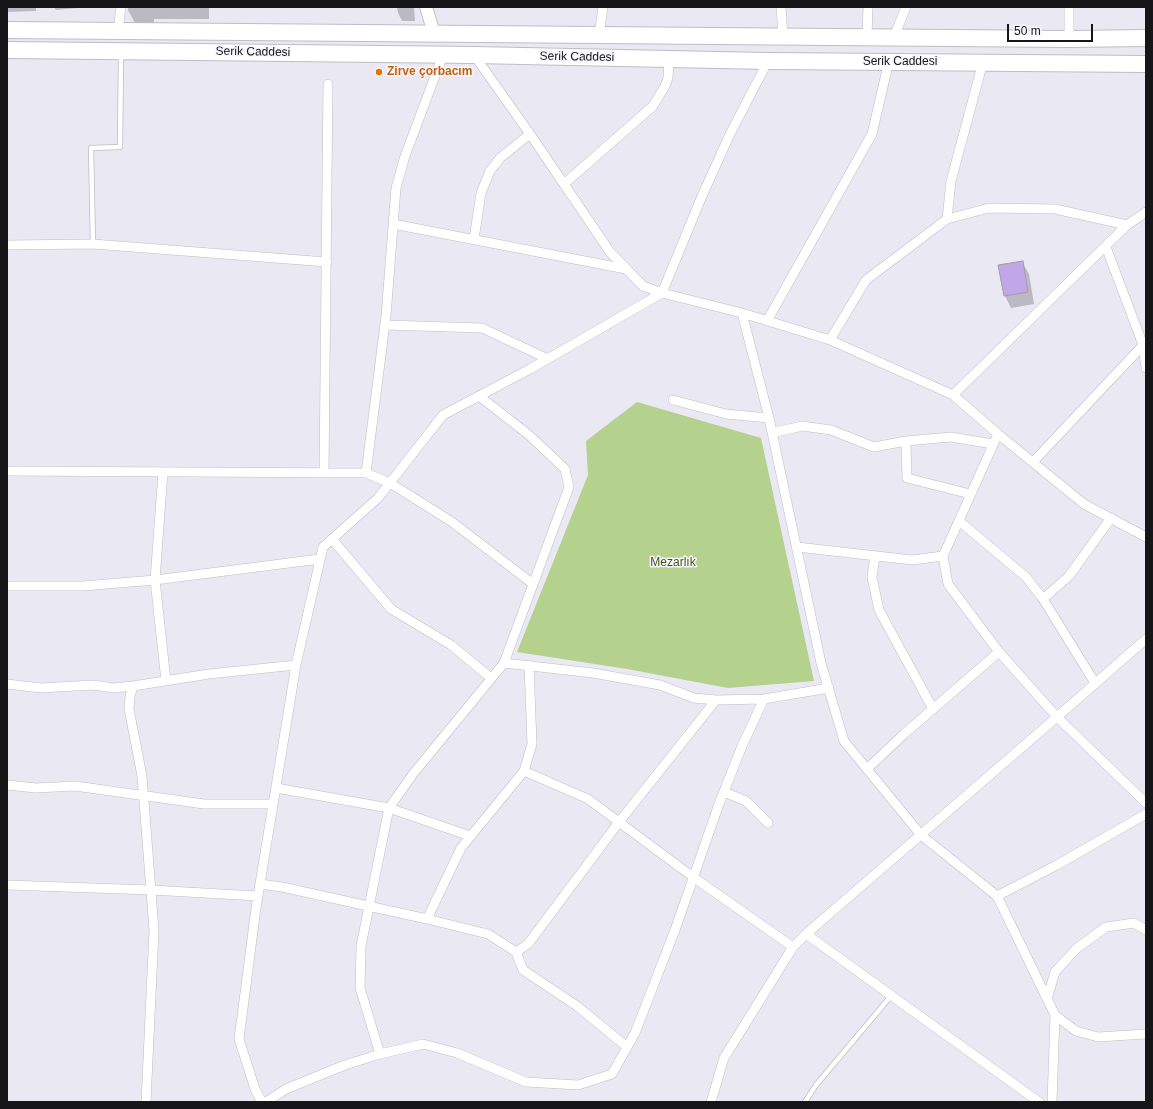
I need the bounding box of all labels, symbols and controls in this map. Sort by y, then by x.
scale bar [1009,16,1095,42]
text: 50 m [1014,24,1041,38]
street label: Serik Caddesi [216,44,290,60]
street label: Serik Caddesi [540,49,614,65]
street label: Serik Caddesi [863,55,937,69]
place label: Zirve çorbacım [387,65,472,79]
marker: Zirve çorbacım [374,67,384,77]
park label: Mezarlık [650,556,696,570]

